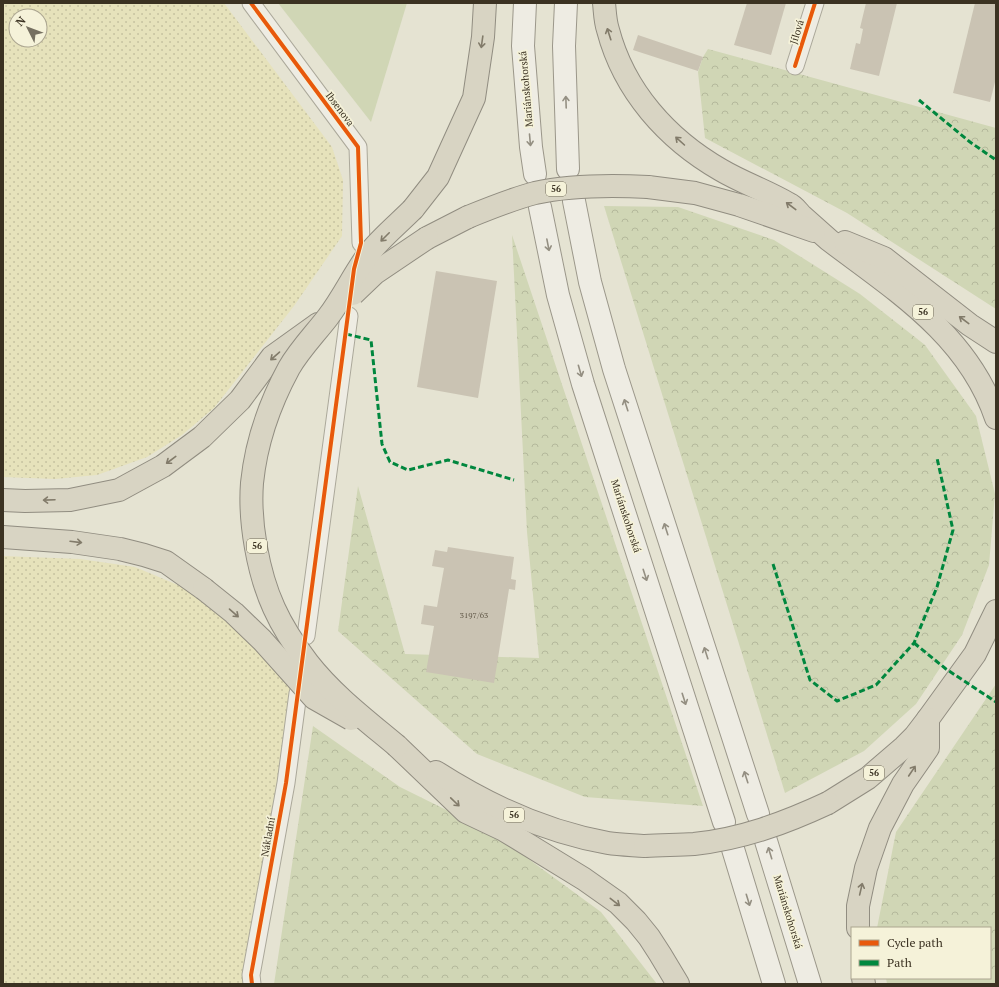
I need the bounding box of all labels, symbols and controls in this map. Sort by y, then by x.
north arrow [8,8,48,48]
text: N [13,13,29,29]
street label: Jílová [787,18,807,46]
one-way arrow [605,28,612,41]
one-way arrow [478,35,486,48]
street label: Mariánskohorská [516,50,536,128]
street label: Ibsenova [323,89,357,129]
one-way arrow [562,96,570,109]
one-way arrow [527,133,534,146]
one-way arrow [675,136,685,145]
road number: 56 [546,182,566,196]
one-way arrow [786,202,797,211]
one-way arrow [380,232,390,242]
one-way arrow [544,238,552,251]
road number: 56 [913,305,933,319]
one-way arrow [959,316,970,324]
one-way arrow [270,351,280,360]
one-way arrow [576,364,584,377]
one-way arrow [622,399,629,412]
one-way arrow [165,456,176,465]
street label: Mariánskohorská [608,478,644,554]
one-way arrow [43,497,56,504]
one-way arrow [662,523,669,536]
one-way arrow [69,539,82,546]
road number: 56 [247,539,267,553]
one-way arrow [641,569,649,581]
one-way arrow [229,609,240,618]
house number: 3197/63 [460,610,488,620]
one-way arrow [702,646,709,659]
one-way arrow [681,692,688,705]
road number: 56 [864,766,884,780]
one-way arrow [908,766,916,777]
one-way arrow [742,770,749,783]
one-way arrow [450,797,460,807]
road number: 56 [504,808,524,822]
street label: Nákladní [258,816,278,858]
one-way arrow [766,847,773,860]
street label: Mariánskohorská [771,874,805,950]
one-way arrow [858,883,866,896]
one-way arrow [745,893,752,906]
one-way arrow [610,898,621,906]
legend [851,927,991,979]
text: Cycle path [887,935,943,950]
text: Path [887,955,912,970]

